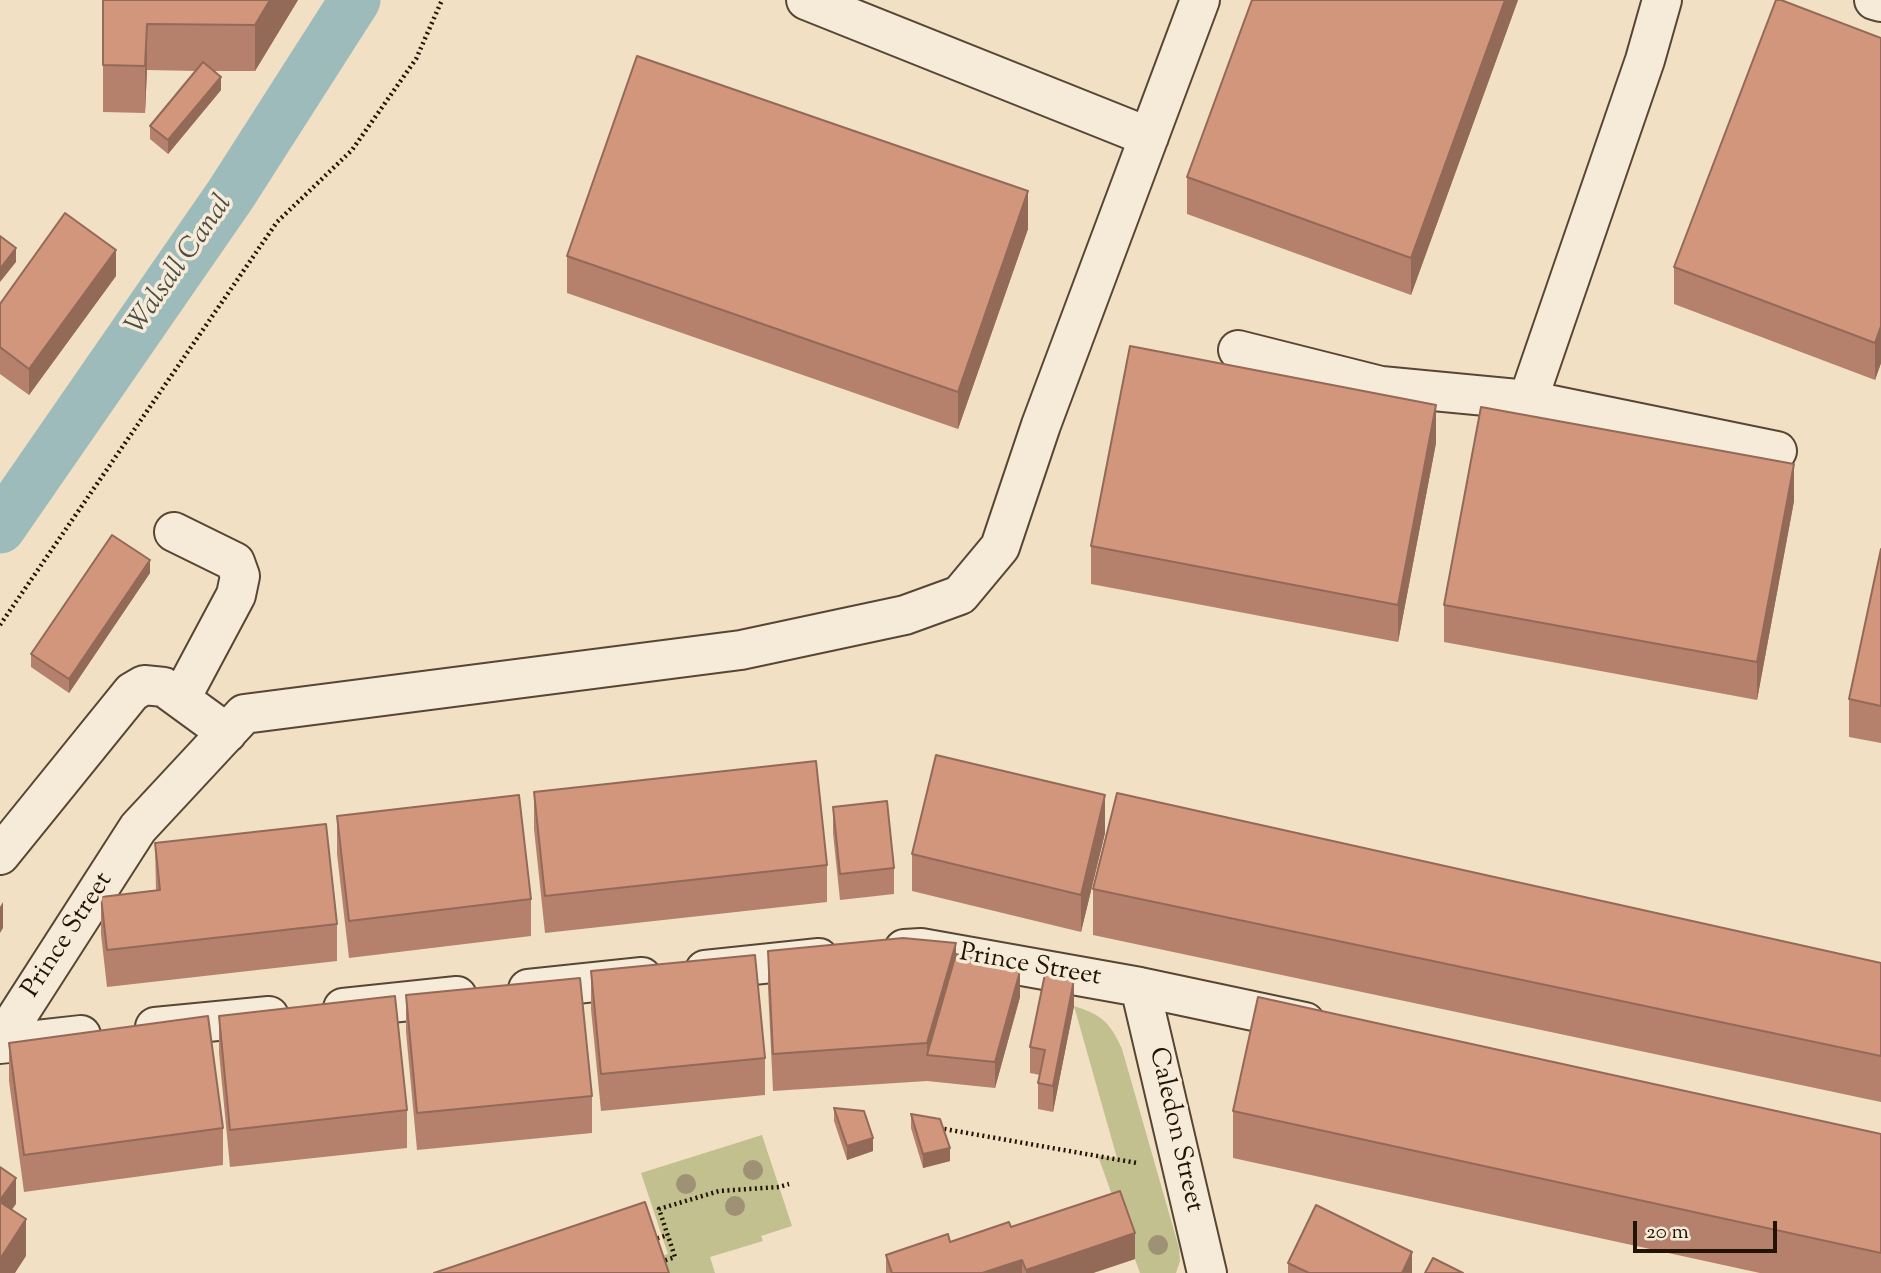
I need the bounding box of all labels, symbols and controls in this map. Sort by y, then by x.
water label: Walsall Canal [121,190,241,342]
street label: Prince Street [17,868,121,1004]
street label: Prince Street [957,939,1103,995]
street label: Caledon Street [1140,1044,1208,1216]
scale bar [1636,1206,1780,1250]
text: 20 m [1646,1218,1689,1248]

